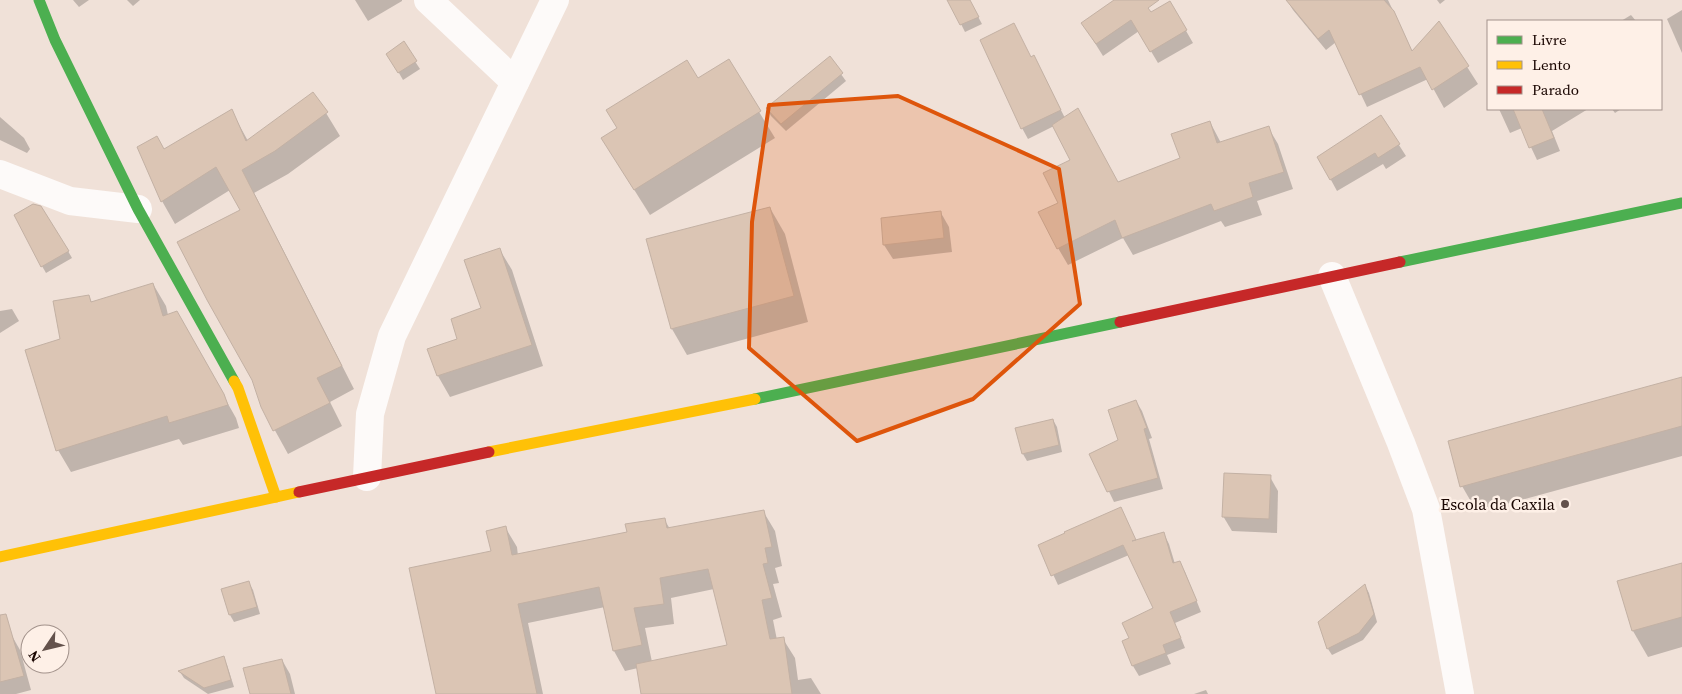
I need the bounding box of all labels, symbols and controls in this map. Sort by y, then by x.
legend [1487,20,1662,110]
text: Livre [1532,29,1567,50]
text: Lento [1532,54,1571,75]
text: Parado [1532,79,1579,100]
place label: Escola da Caxila [1441,493,1556,515]
marker: Escola da Caxila [1559,498,1571,510]
north arrow [20,624,70,674]
text: N [23,647,45,666]

